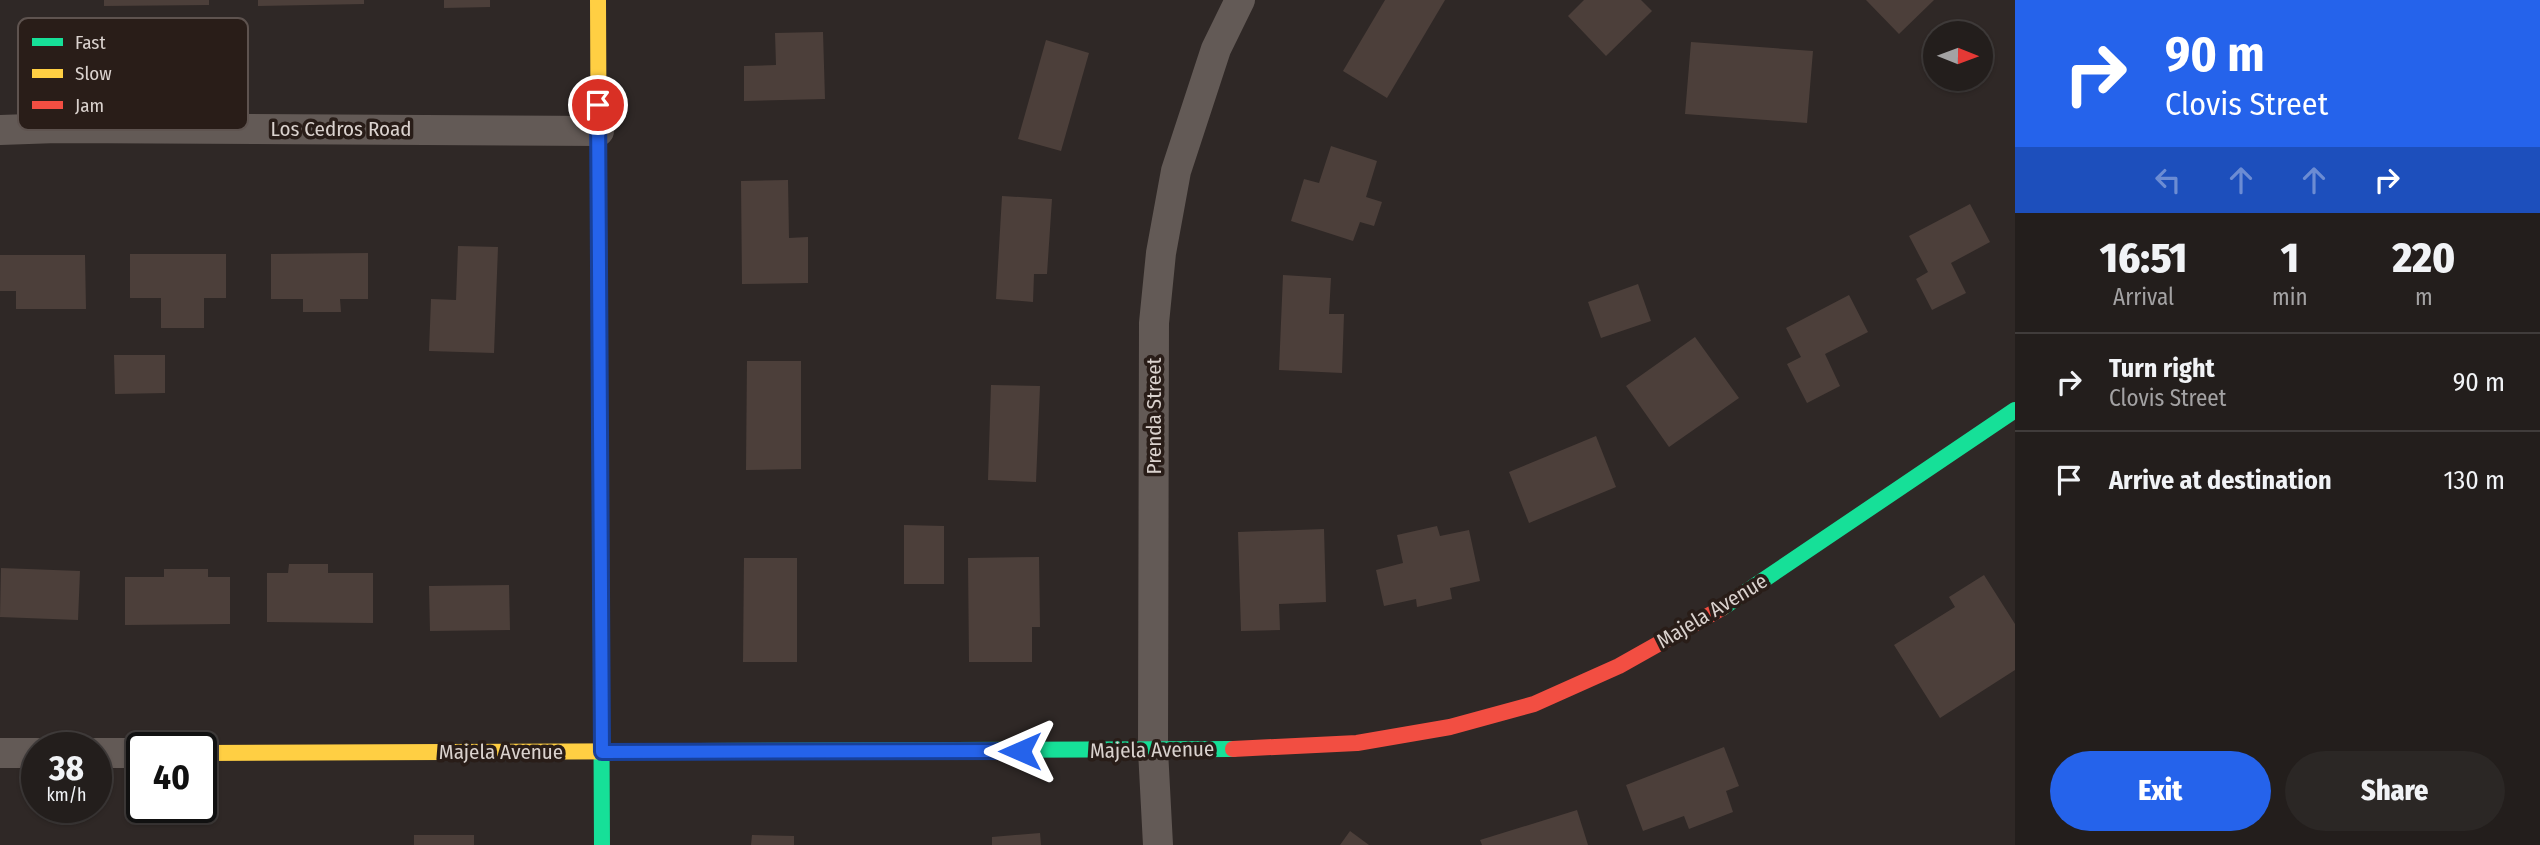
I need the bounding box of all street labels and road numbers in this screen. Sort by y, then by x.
street label: Los Cedros Road [271,116,411,142]
street label: Prenda Street [1141,357,1167,474]
street label: Majela Avenue [1652,568,1772,654]
street label: Majela Avenue [1090,736,1214,764]
street label: Majela Avenue [439,739,563,765]

